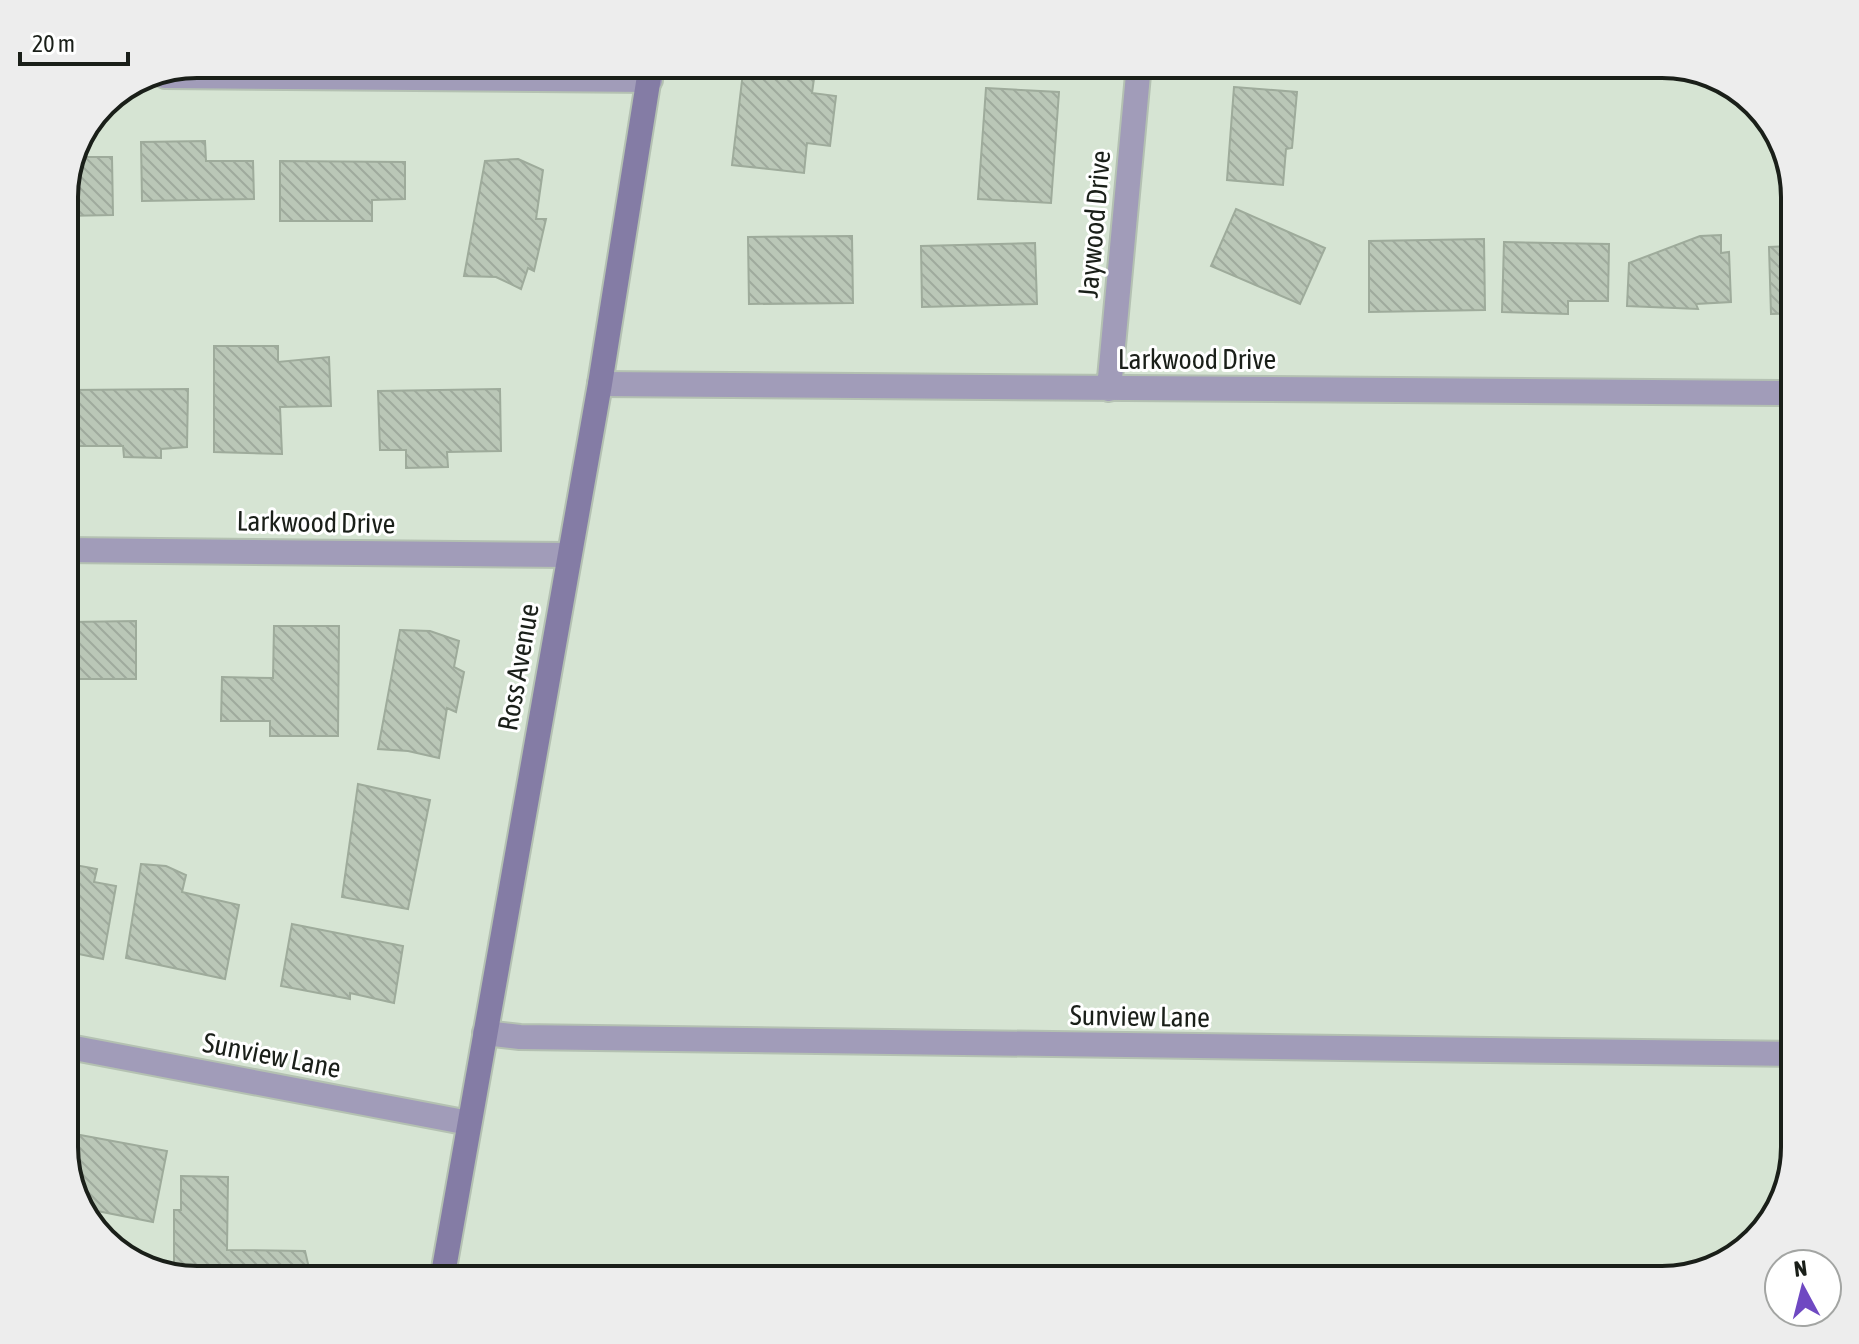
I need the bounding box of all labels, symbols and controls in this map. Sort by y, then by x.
scale bar [20,16,128,66]
text: 20 m [32,30,75,57]
street label: Jaywood Drive [1072,149,1116,299]
street label: Larkwood Drive [1118,343,1276,375]
street label: Larkwood Drive [236,505,396,539]
street label: Ross Avenue [491,601,545,733]
street label: Sunview Lane [1070,999,1210,1033]
street label: Sunview Lane [200,1026,344,1084]
north arrow [1763,1248,1843,1328]
text: N [1793,1254,1809,1282]

